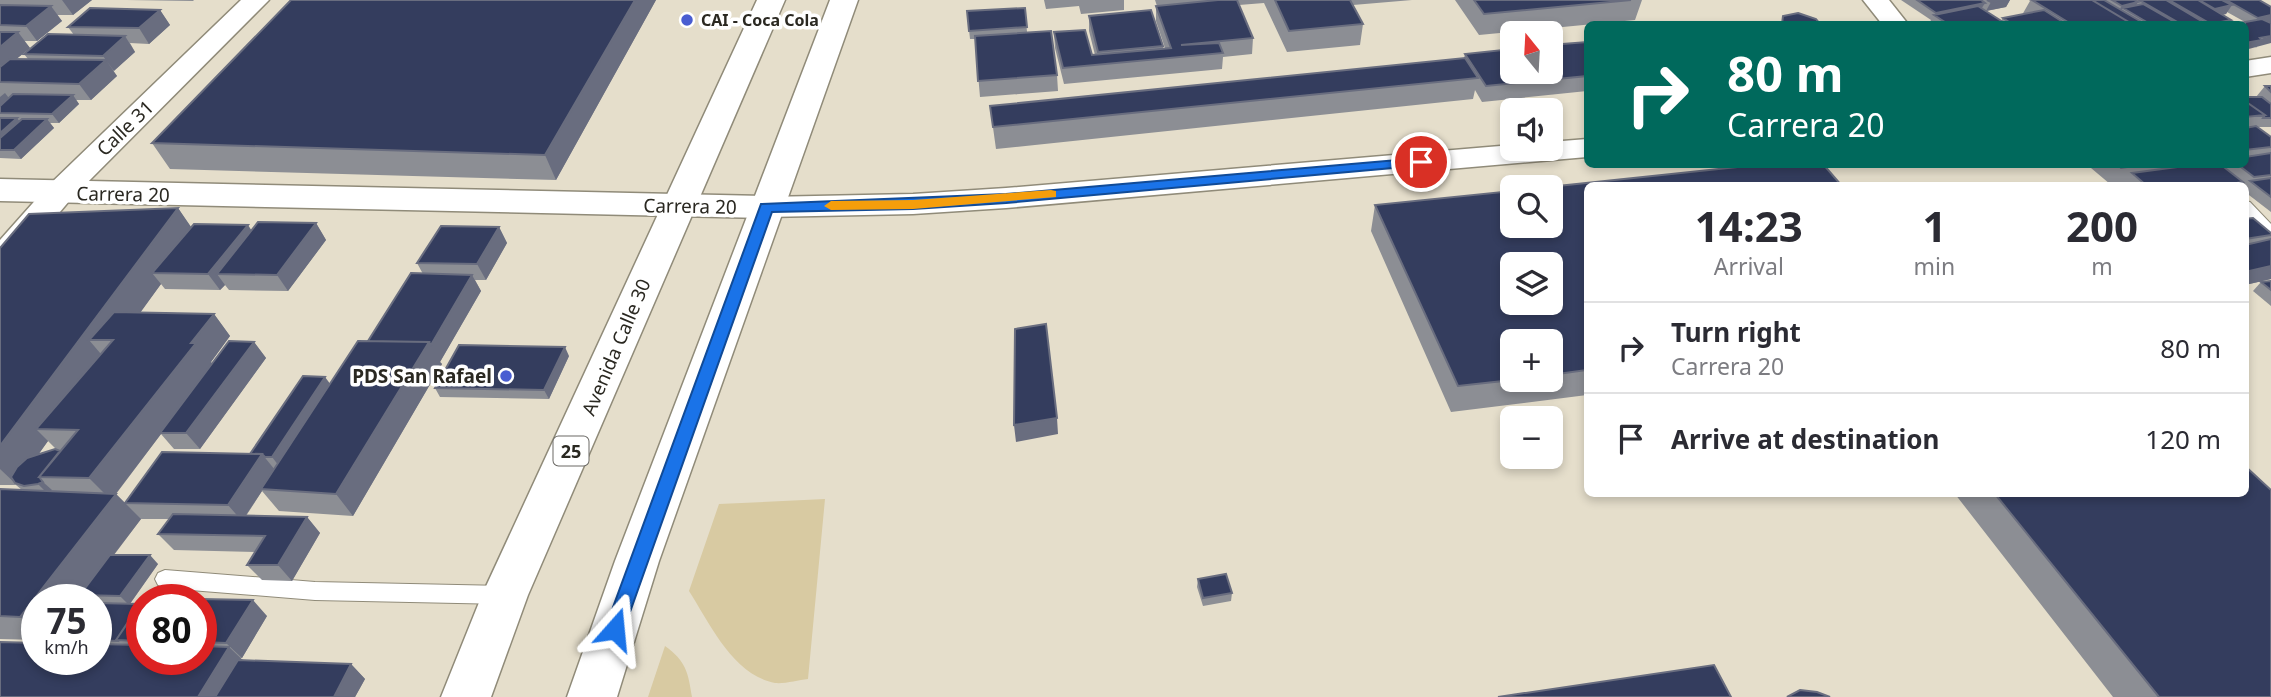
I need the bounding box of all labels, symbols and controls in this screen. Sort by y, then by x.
place label: CAI - Coca Cola [701,9,819,31]
marker: CAI - Coca Cola [679,12,695,28]
north arrow [1500,21,1563,84]
map controls [1500,21,1563,469]
text: 80 m [1727,40,1844,106]
icon: right [1612,49,1703,140]
street label: Calle 31 [91,94,159,162]
button: sound [1500,98,1563,161]
text: Carrera 20 [1727,103,1884,146]
pin [1391,132,1451,192]
icon: arrive [1402,143,1440,181]
button: search [1500,175,1563,238]
street label: Carrera 20 [76,180,170,208]
street label: Carrera 20 [643,192,737,220]
text: 14:23 [1695,197,1803,254]
text: 1 [1922,197,1946,254]
text: 200 [2066,197,2138,254]
text: Arrival [1714,250,1784,282]
text: min [1914,250,1955,282]
text: m [2091,250,2113,282]
button: layers [1500,252,1563,315]
street label: Avenida Calle 30 [575,275,657,419]
text: Turn right [1671,314,1801,350]
button: + [1500,329,1563,392]
icon: right [1612,329,1650,367]
text: 80 m [2160,330,2221,366]
text: Carrera 20 [1671,350,1784,382]
place label: PDS San Rafael [352,363,492,389]
marker: PDS San Rafael [498,368,514,384]
button: − [1500,406,1563,469]
icon: arrive [1612,420,1650,458]
text: Arrive at destination [1671,421,1940,457]
text: 120 m [2145,421,2221,457]
road number: 25 [554,436,588,466]
speed limit sign: 80 [126,584,217,675]
position arrow [578,592,652,666]
text: 75 [46,597,87,644]
text: km/h [44,635,89,659]

